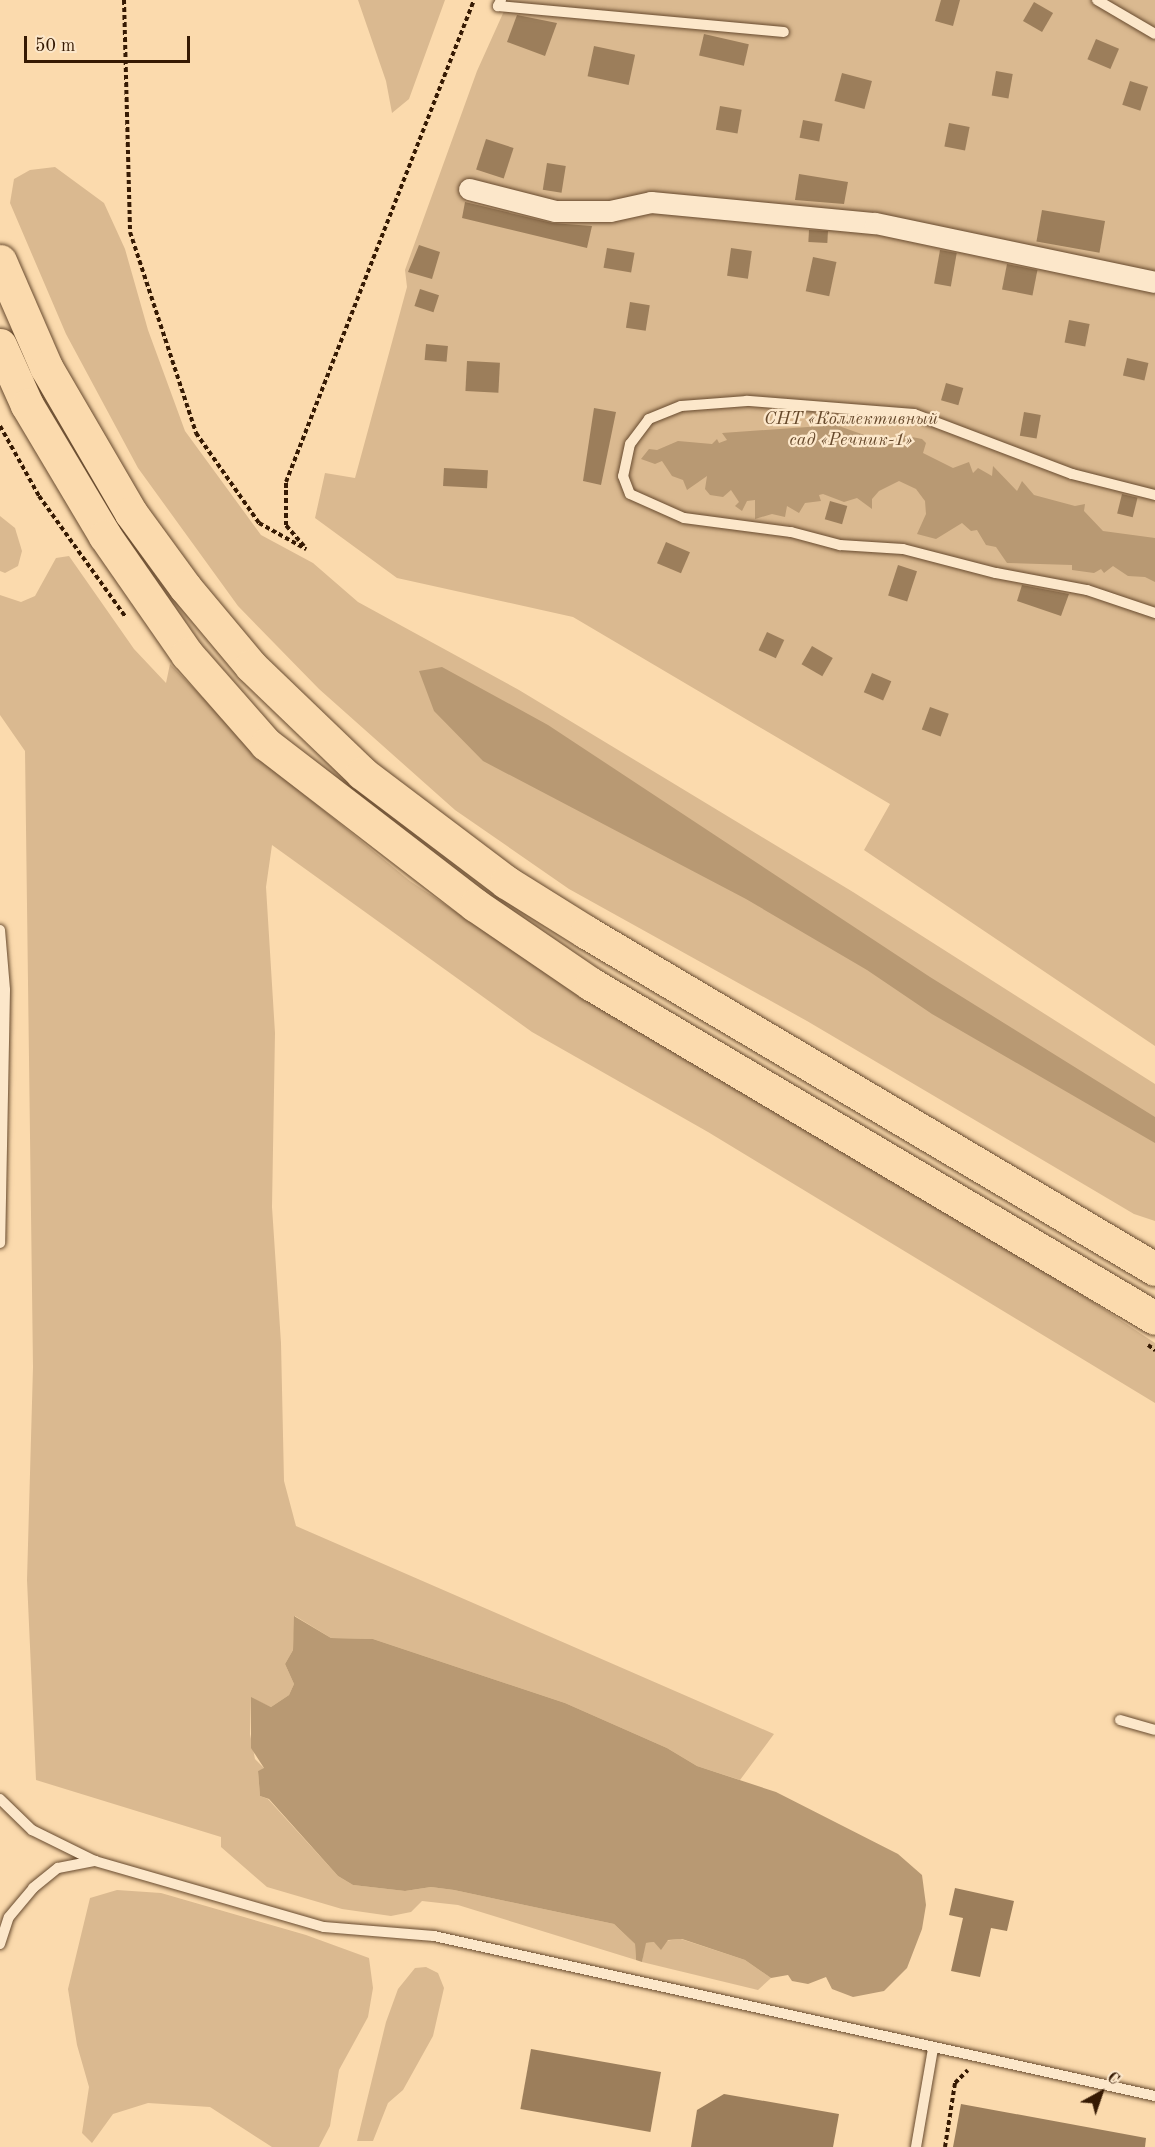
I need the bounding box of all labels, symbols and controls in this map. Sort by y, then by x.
scale bar [27,24,194,62]
text: 50 m [35,37,75,55]
park label: СНТ «Коллективный сад «Речник-1» [764,409,938,452]
north arrow [1071,2063,1131,2123]
text: С [1103,2070,1122,2089]

